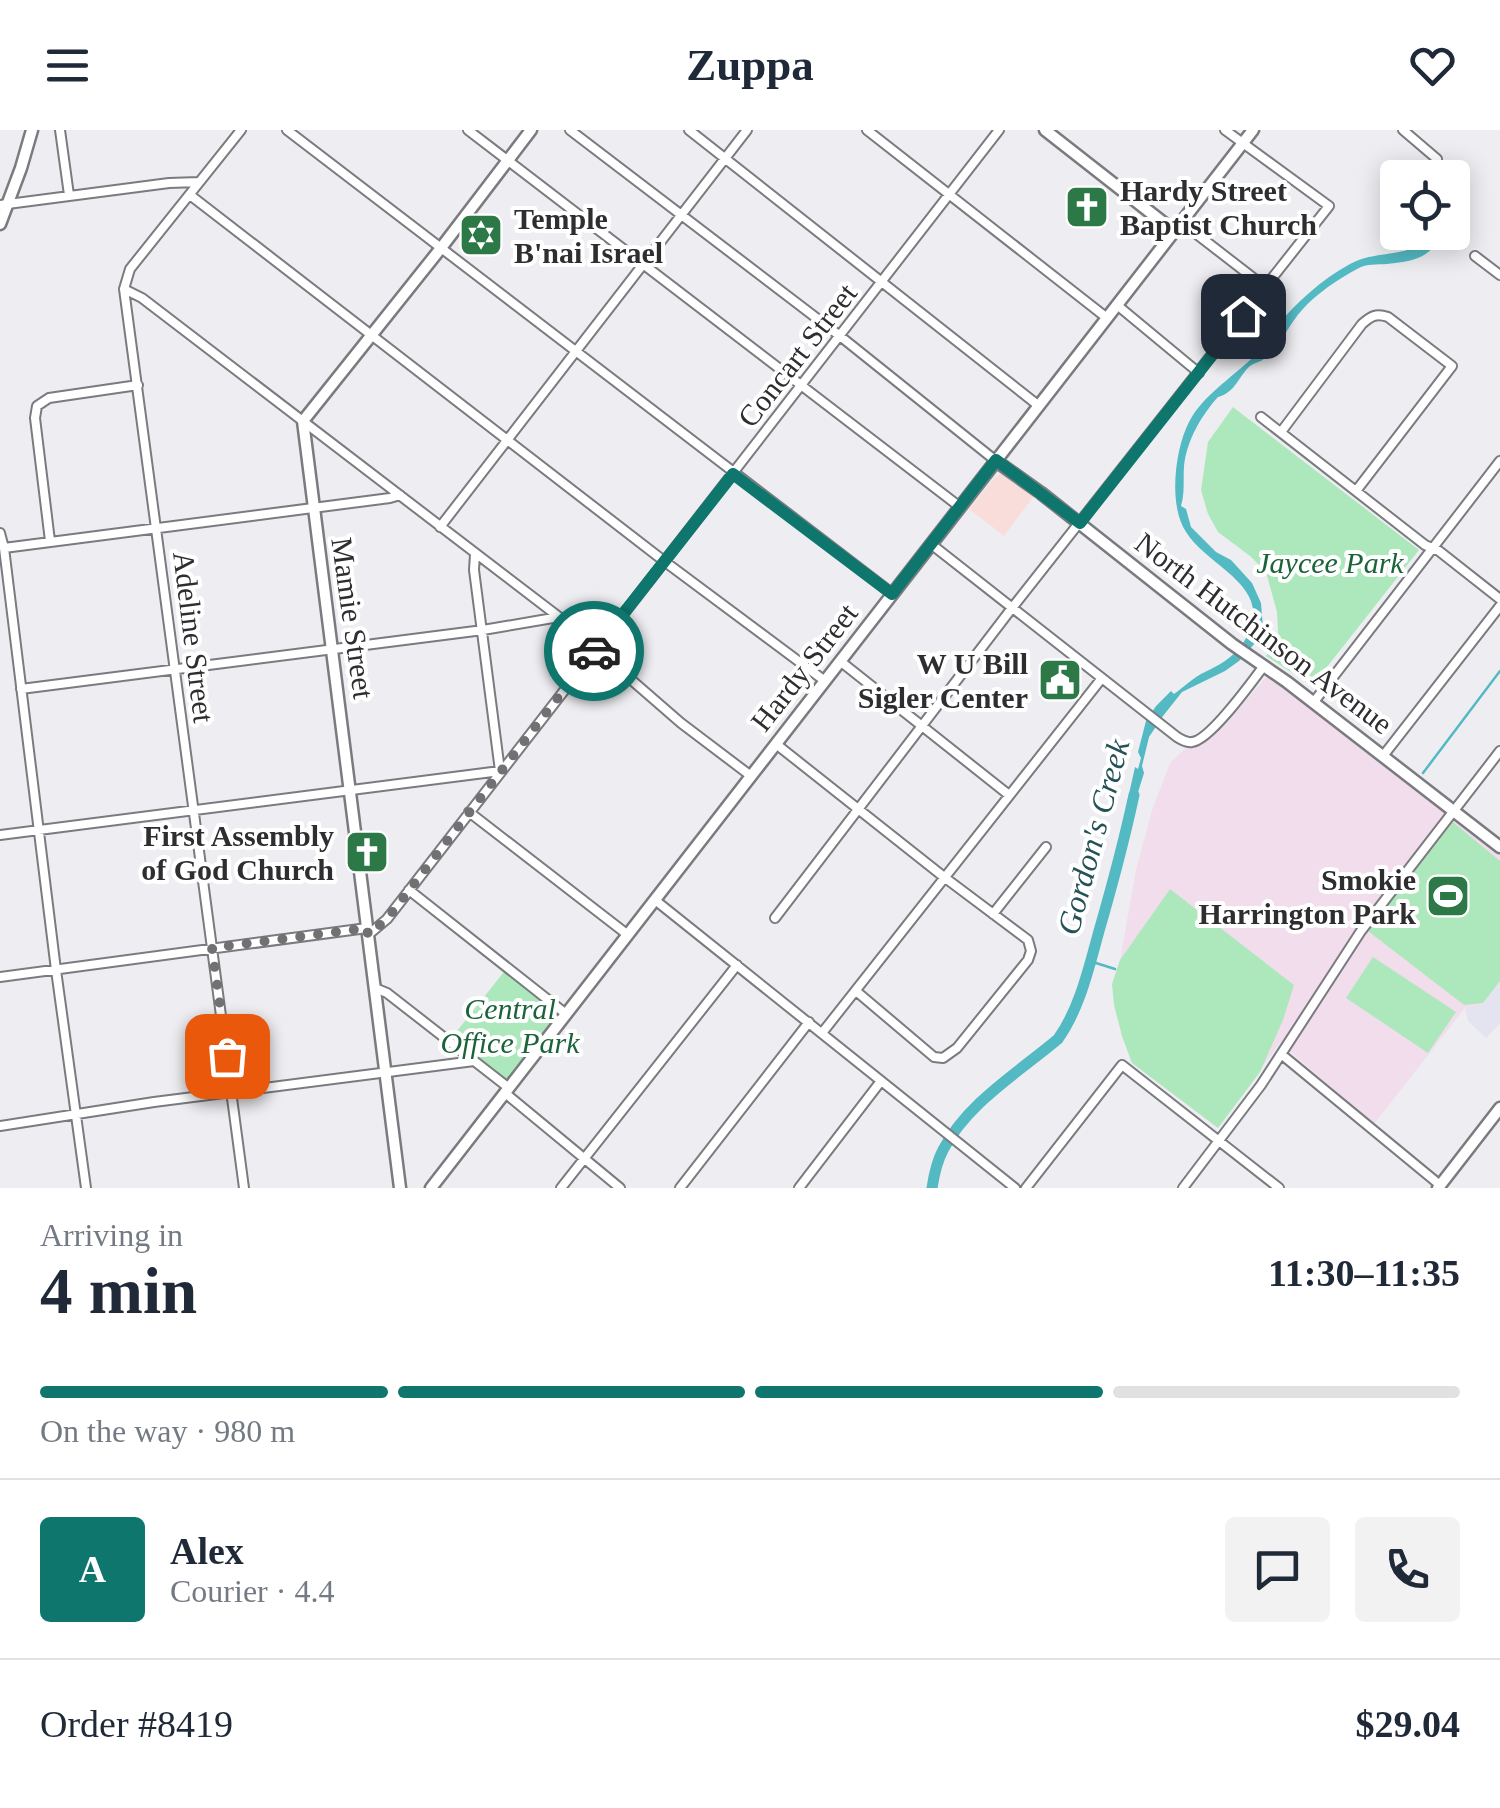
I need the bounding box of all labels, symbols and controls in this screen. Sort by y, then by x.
icon: menu [40,38,95,93]
icon: heart [1405,38,1460,93]
text: Zuppa [686,40,814,90]
map controls [1380,160,1470,250]
button: locate [1380,160,1470,250]
place label: Hardy Street Baptist Church [1120,174,1317,241]
church icon: Hardy Street Baptist Church [1064,184,1110,230]
place label: Temple B'nai Israel [514,202,663,269]
synagogue icon: Temple B'nai Israel [458,212,504,258]
pin [1201,274,1286,359]
street label: Concart Street [731,276,863,433]
icon: home [1216,289,1271,344]
street label: North Hutchinson Avenue [1129,526,1399,740]
street label: Mamie Street [325,535,381,701]
park label: Jaycee Park [1256,546,1404,579]
street label: Adeline Street [167,549,221,725]
street label: Hardy Street [744,596,864,737]
courier [544,601,644,701]
icon: car [567,624,622,679]
place label: W U Bill Sigler Center [858,647,1028,714]
public building icon: W U Bill Sigler Center [1037,657,1083,703]
water label: Gordon's Creek [1050,735,1137,939]
place label: First Assembly of God Church [141,819,334,886]
church icon: First Assembly of God Church [344,829,390,875]
place label: Smokie Harrington Park [1199,863,1416,930]
sports icon: Smokie Harrington Park [1425,873,1471,919]
park label: Central Office Park [440,992,580,1059]
pin [185,1014,270,1099]
icon: bag [200,1029,255,1084]
text: Arriving in [40,1217,183,1253]
text: 11:30–11:35 [1268,1252,1460,1294]
text: 4 min [40,1255,197,1327]
text: On the way · 980 m [40,1413,295,1449]
button: chat [1225,1517,1330,1622]
button: phone [1355,1517,1460,1622]
text: Alex [170,1530,244,1572]
text: A [79,1548,106,1590]
text: Courier · 4.4 [170,1573,334,1609]
text: Order #8419 [40,1703,233,1745]
text: $29.04 [1356,1703,1460,1745]

